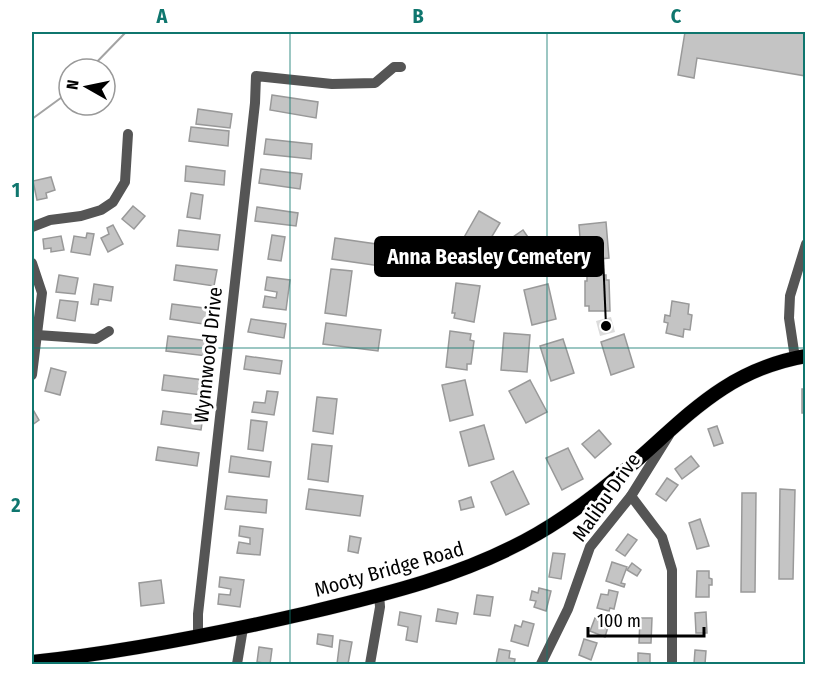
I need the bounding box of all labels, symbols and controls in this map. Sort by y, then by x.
text: A [156,4,169,28]
text: B [412,4,424,28]
text: C [671,4,682,28]
north arrow [57,57,117,117]
text: N [63,79,83,91]
text: 1 [12,178,20,202]
callout: Anna Beasley Cemetery [375,237,603,276]
text: Anna Beasley Cemetery [386,244,592,270]
street label: Wynnwood Drive [189,286,227,424]
street label: Malibu Drive [567,448,645,546]
text: 2 [10,493,21,517]
street label: Mooty Bridge Road [312,536,466,602]
scale bar [588,600,704,638]
text: 100 m [597,610,641,632]

